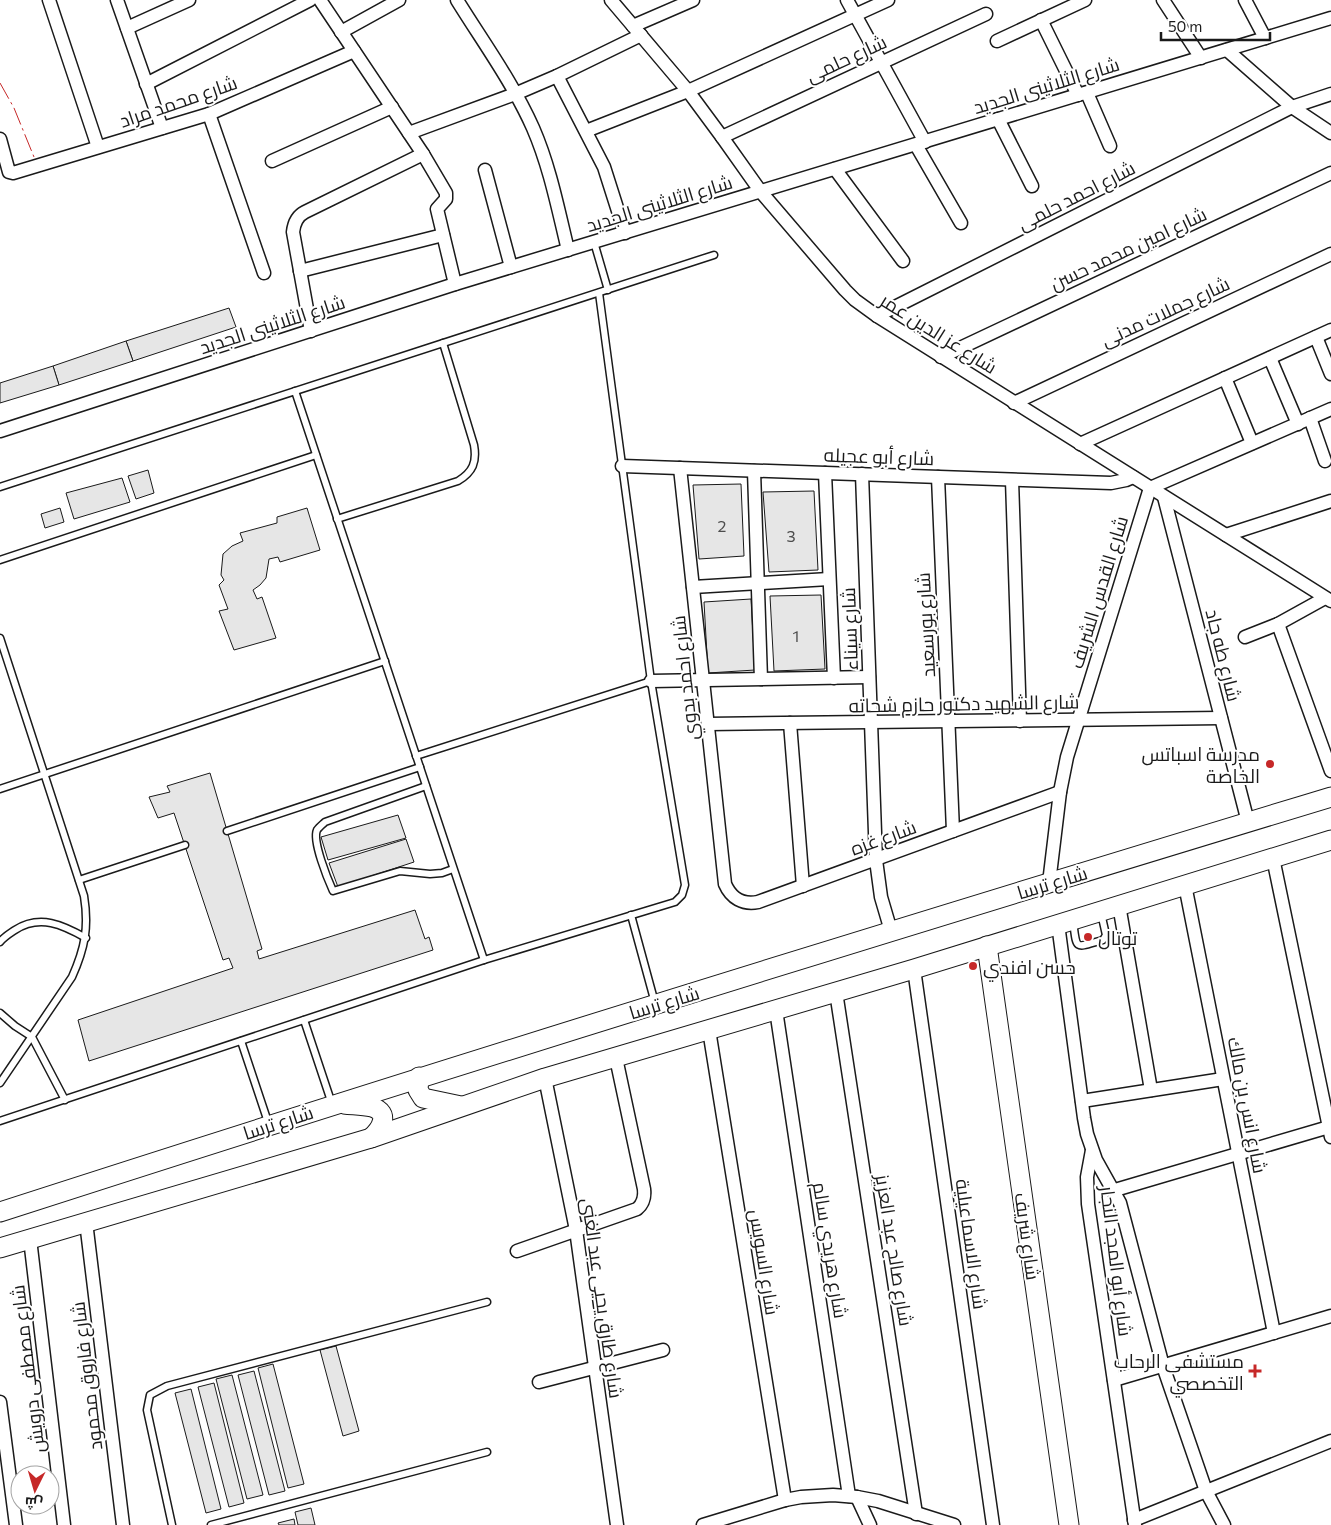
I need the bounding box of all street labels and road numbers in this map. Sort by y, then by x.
street label: شارع حلمى [802,29,891,89]
street label: شارع الثلاثينى الجديد [970,52,1123,121]
street label: شارع محمد مراد [116,70,241,135]
street label: شارع احمد حلمى [1013,156,1140,237]
street label: شارع الثلاثينى الجديد [583,170,736,239]
street label: شارع امين محمد حسن [1046,202,1211,297]
street label: شارع جملات مدنى [1097,271,1234,354]
street label: شارع عز الدين عمر [874,287,1002,381]
street label: شارع الثلاثينى الجديد [196,290,349,361]
street label: شارع أبو عجيله [823,443,935,472]
street label: شارع القدس الشريف [1064,513,1135,672]
street label: شارع بورسعيد [911,572,942,678]
street label: شارع سيناء [836,587,865,671]
street label: شارع طه جاد [1198,606,1247,704]
street label: شارع احمد بدوي [666,614,706,742]
street label: شارع الشهيد دكتور حازم شحاته [848,689,1080,720]
street label: شارع غزه [847,814,920,862]
street label: شارع ترسا [1014,860,1091,906]
street label: شارع ترسا [626,980,703,1026]
street label: شارع انس بن مالك [1221,1035,1273,1176]
street label: شارع ترسا [240,1100,317,1147]
street label: شارع صالح عبد العزيز [869,1171,918,1328]
street label: شارع الاسماعيلية [949,1177,993,1311]
street label: شارع هريدي سالم [805,1180,853,1320]
street label: شارع أبو المجد النجار [1093,1183,1138,1338]
street label: شارع شريف [1008,1191,1046,1282]
street label: شارع طارق يحيى عبد الغنى [575,1196,628,1400]
street label: شارع السويس [742,1207,785,1317]
street label: شارع مصطفى درويش [5,1283,52,1454]
street label: شارع فاروق محمود [65,1300,110,1452]

